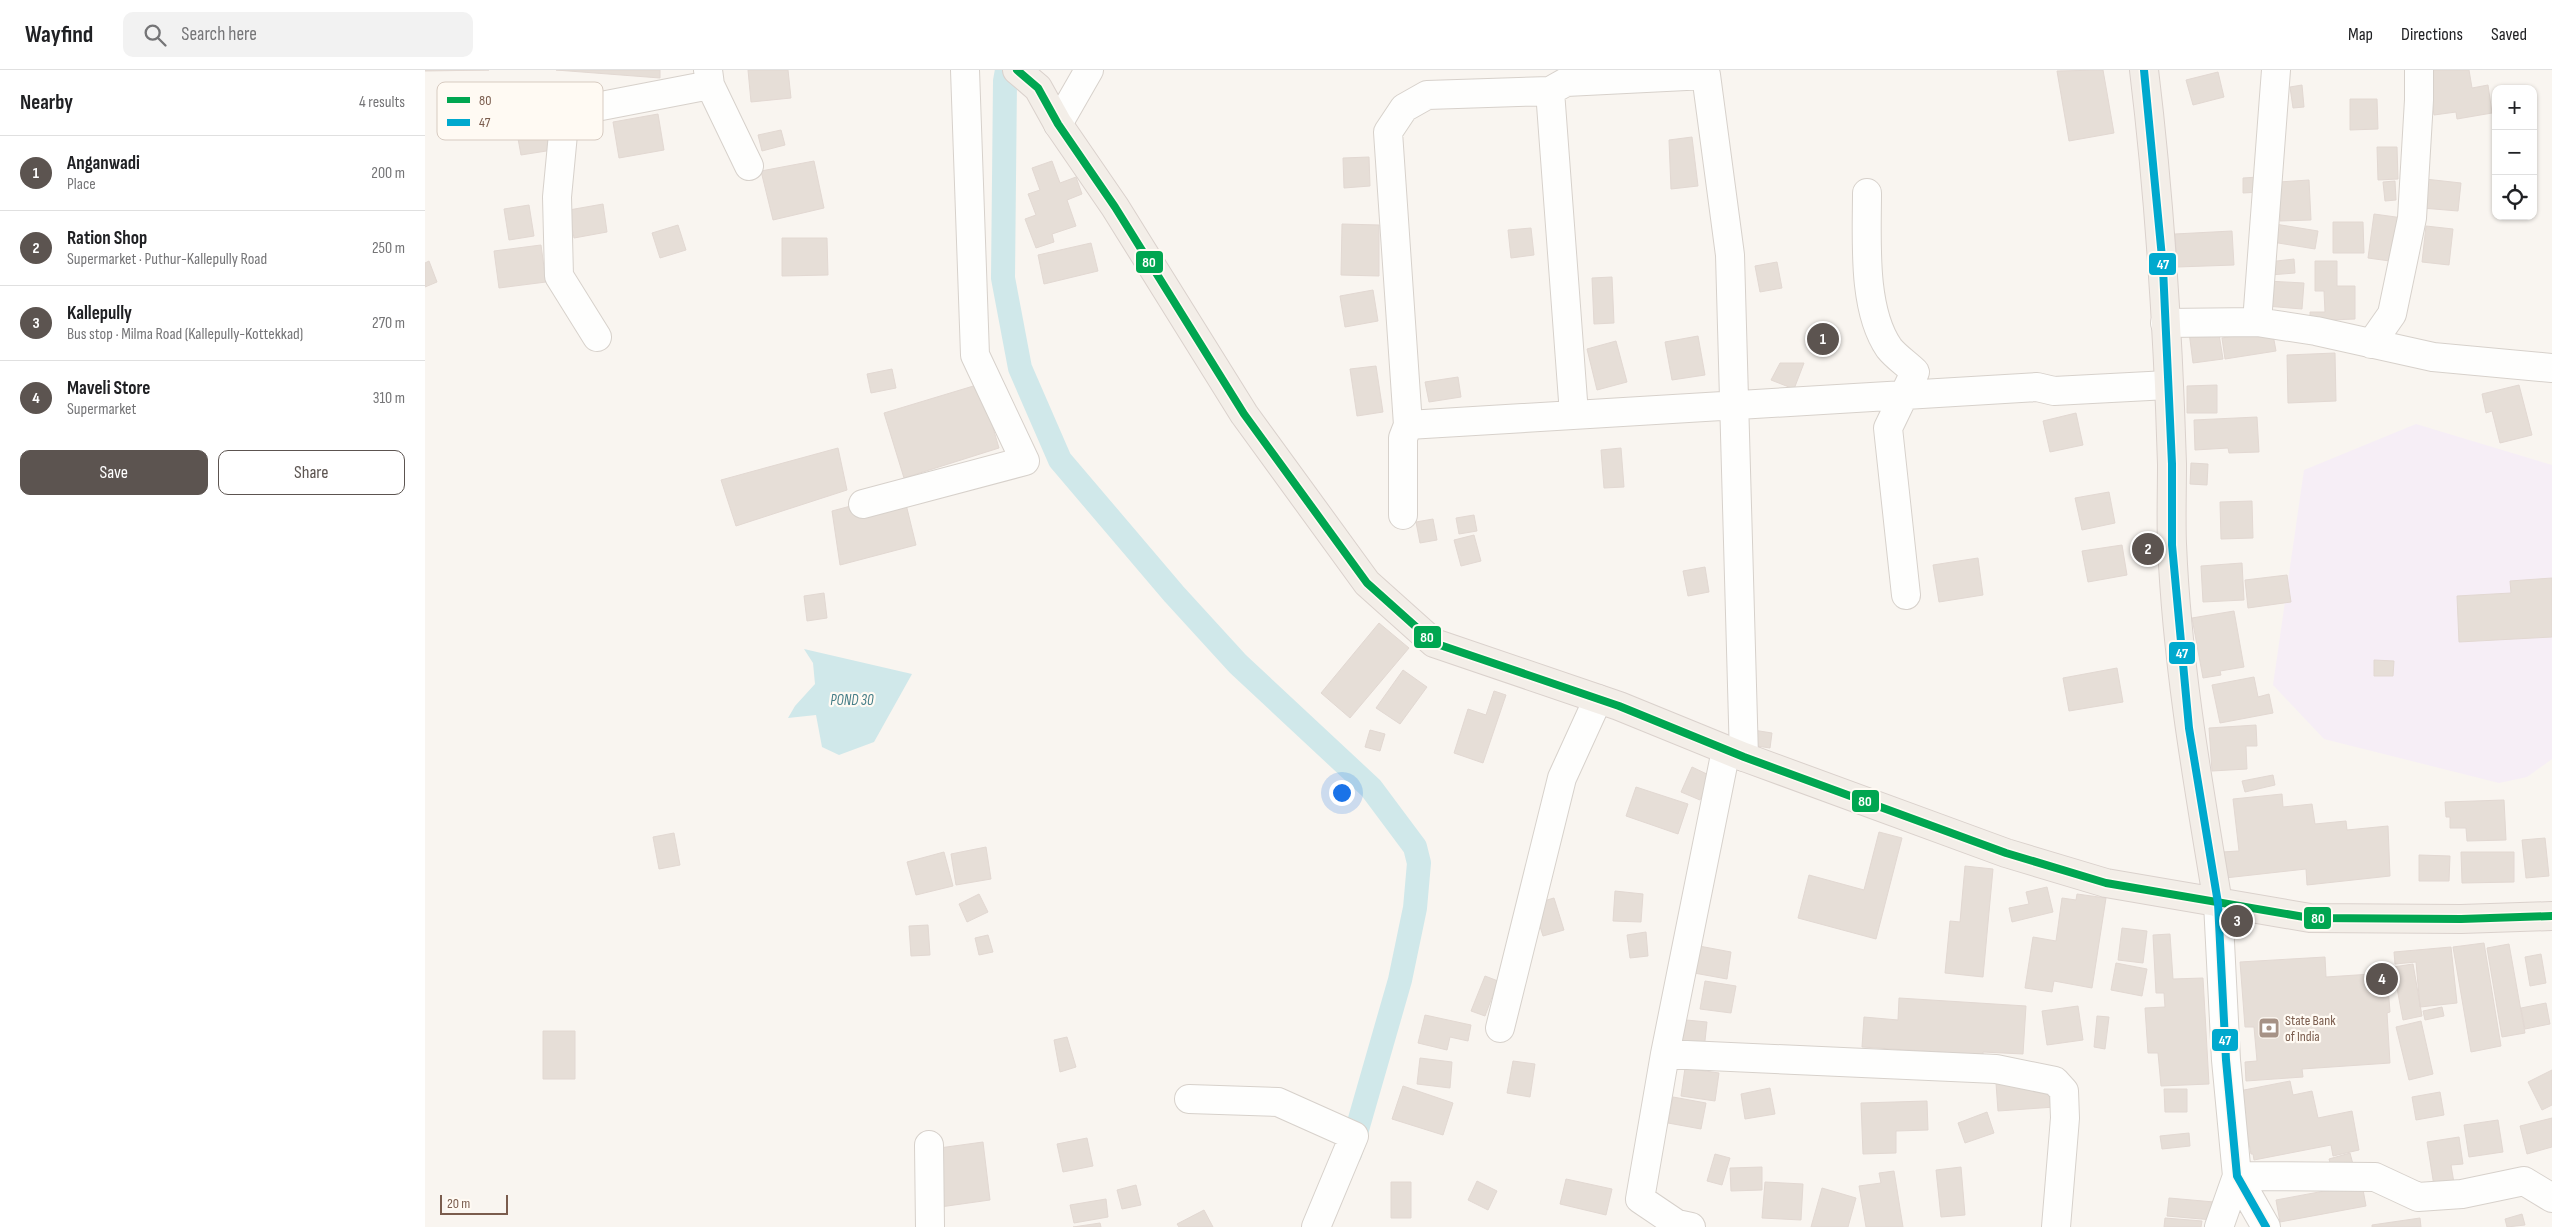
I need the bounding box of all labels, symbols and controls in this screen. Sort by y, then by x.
search box [123,12,473,57]
text: Wayfind [25,20,93,49]
icon: search [141,21,169,49]
text: Search here [181,23,257,46]
text: Map [2348,24,2373,45]
text: Directions [2401,24,2463,45]
text: Saved [2491,24,2527,45]
legend [437,82,603,140]
map controls [2492,85,2537,220]
button: + [2492,85,2537,130]
text: Nearby [20,90,73,115]
text: 80 [479,92,491,109]
text: 4 results [359,93,405,112]
text: 47 [479,114,491,131]
button: − [2492,130,2537,175]
text: Anganwadi [67,152,140,175]
text: 1 [33,164,39,183]
text: 200 m [371,164,405,183]
text: Place [67,175,96,194]
button: locate [2492,175,2537,220]
text: Ration Shop [67,227,147,250]
text: 2 [32,239,40,258]
text: 250 m [372,239,405,258]
text: Supermarket · Puthur-Kallepully Road [67,250,267,269]
line badge: 80 [1135,250,1164,274]
line badge: 47 [2148,252,2177,276]
text: 80 [1142,254,1156,271]
text: 47 [2157,256,2170,273]
text: Kallepully [67,302,132,325]
text: 3 [32,314,40,333]
text: 270 m [372,314,405,333]
pin: 1 [1807,320,1839,358]
text: Bus stop · Milma Road (Kallepully-Kottekkad) [67,325,303,344]
text: Maveli Store [67,377,150,400]
text: 4 [32,389,40,408]
text: 310 m [373,389,405,408]
text: Supermarket [67,400,136,419]
button: Save [20,450,208,495]
button: Share [218,450,405,495]
pin: 2 [2132,530,2164,568]
line badge: 80 [1413,625,1442,649]
text: 80 [1420,629,1434,646]
line badge: 47 [2168,641,2196,665]
text: 47 [2176,645,2189,662]
water label: POND 30 [830,691,874,710]
your location [1329,780,1355,806]
line badge: 80 [1851,789,1880,813]
text: 80 [1858,793,1872,810]
pin: 3 [2221,902,2253,940]
line badge: 80 [2303,906,2332,930]
text: 80 [2311,910,2325,927]
pin: 4 [2366,960,2398,998]
place label: State Bank of India [2285,1012,2336,1045]
bank icon: State Bank of India [2257,1016,2281,1040]
line badge: 47 [2211,1028,2239,1052]
text: 47 [2219,1032,2232,1049]
scale bar [440,1192,507,1215]
text: 20 m [447,1195,470,1212]

